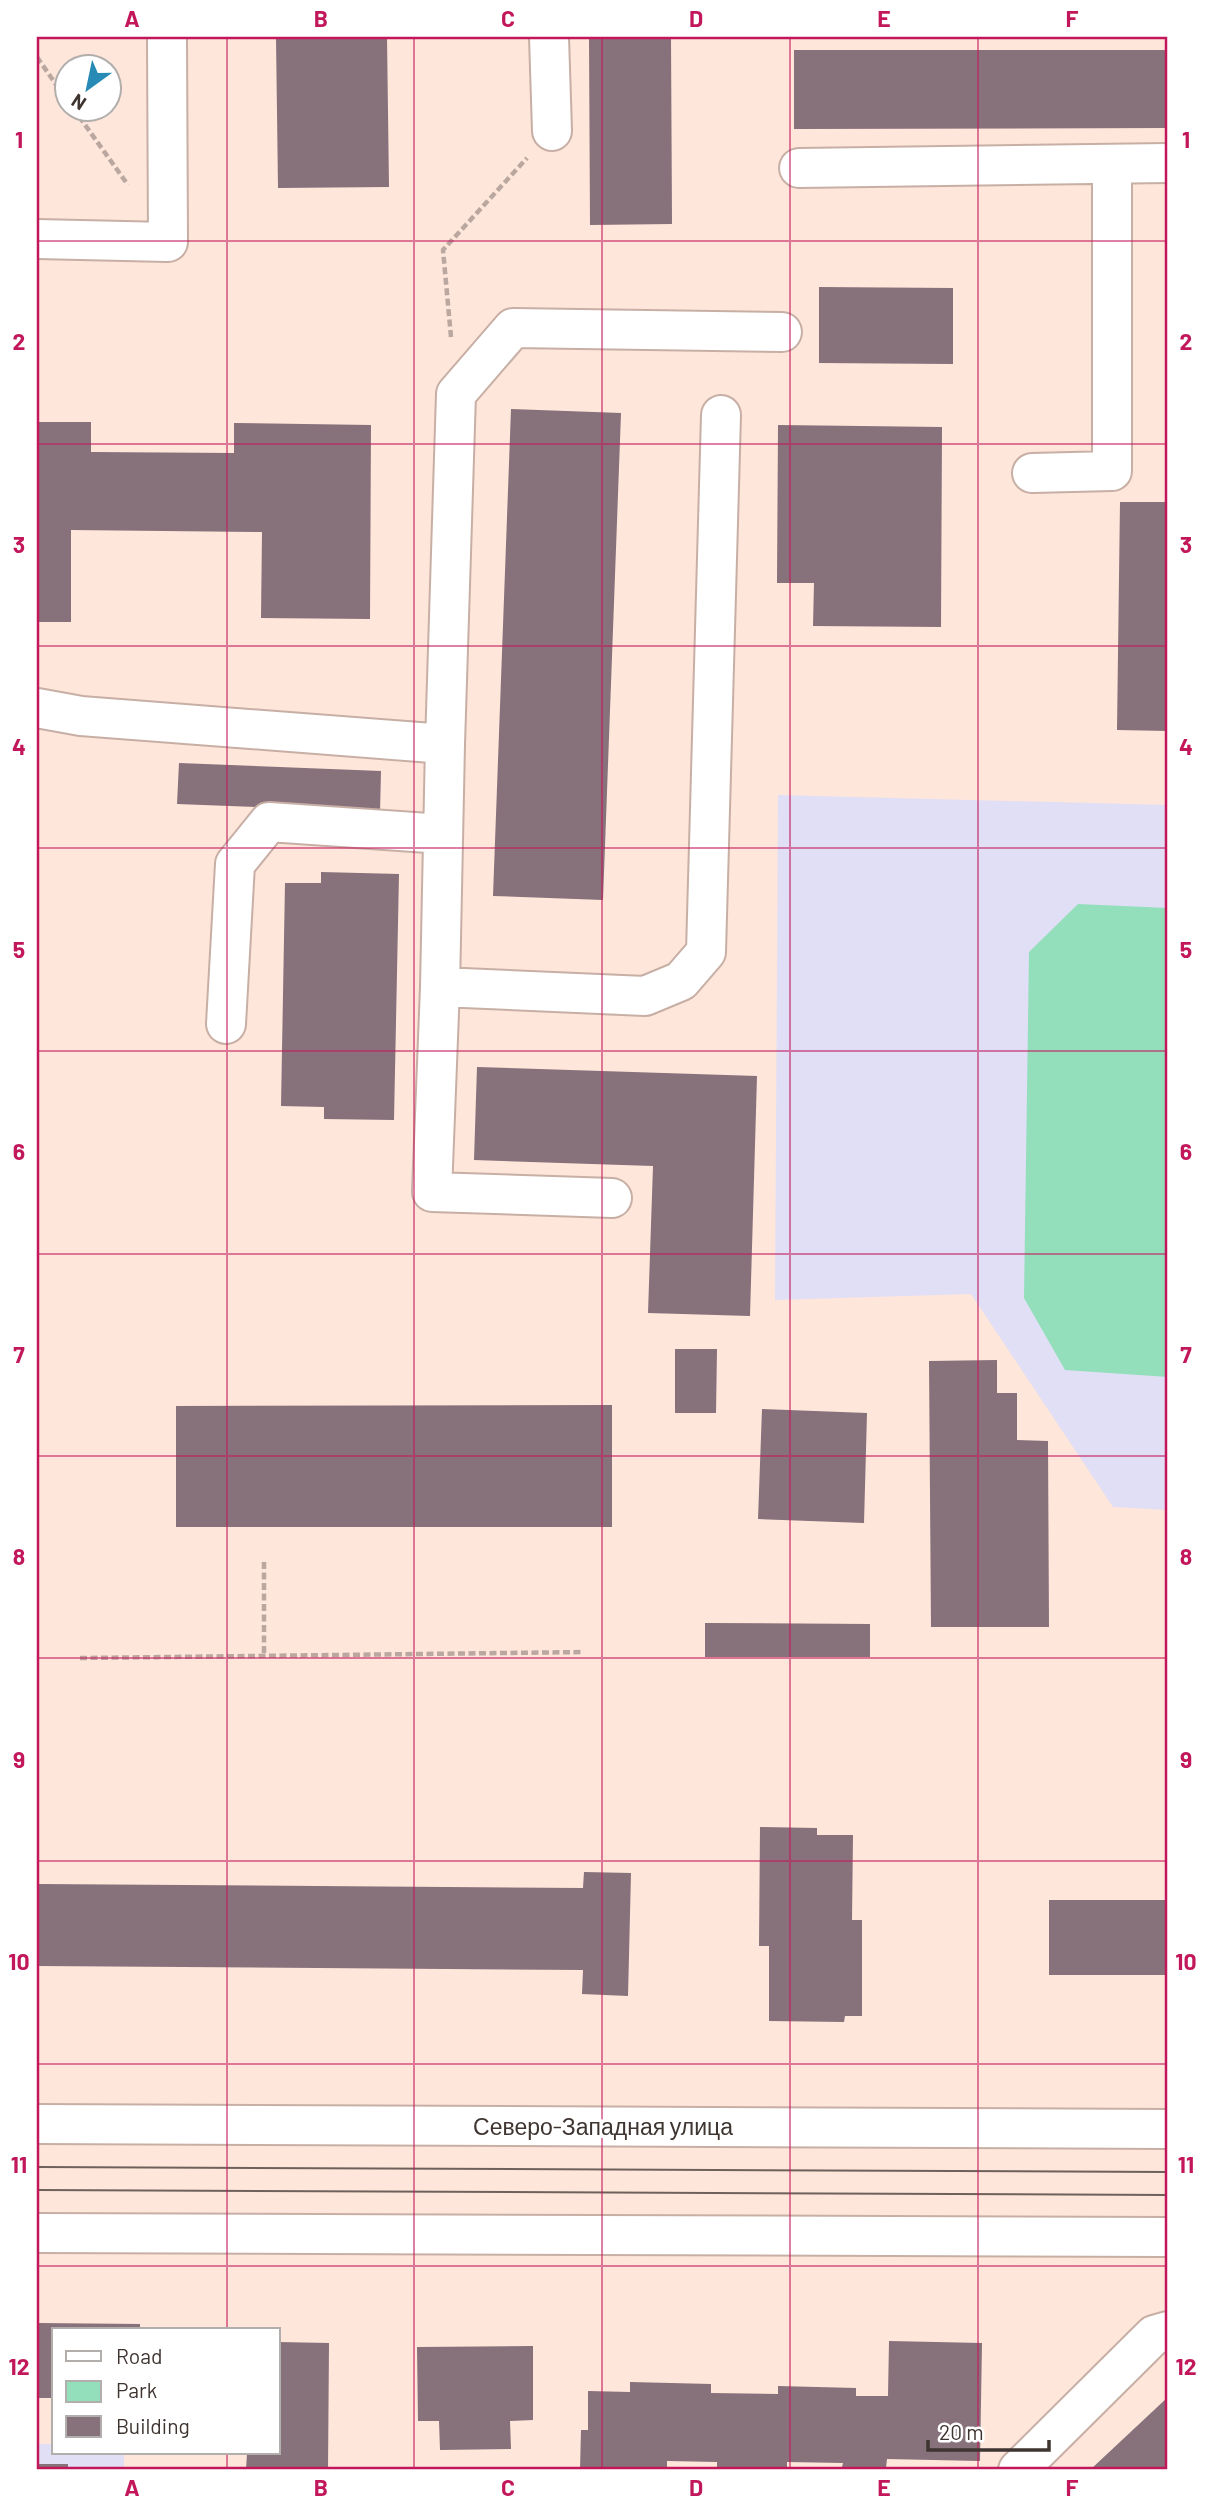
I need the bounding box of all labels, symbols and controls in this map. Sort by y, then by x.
text: A [124,4,140,32]
text: B [314,4,328,32]
text: C [501,4,515,32]
text: D [689,4,703,32]
text: E [877,4,891,32]
text: F [1066,4,1079,32]
north arrow [52,52,122,122]
text: N [67,90,90,116]
text: 1 [15,125,23,153]
text: 1 [1182,125,1190,153]
text: 2 [13,327,25,355]
text: 2 [1180,327,1192,355]
text: 3 [13,530,25,558]
text: 3 [1180,530,1192,558]
text: 4 [12,732,26,760]
text: 4 [1179,732,1193,760]
text: 5 [13,935,25,963]
text: 5 [1180,935,1192,963]
text: 6 [13,1137,25,1165]
text: 6 [1180,1137,1192,1165]
text: 7 [13,1340,25,1368]
text: 7 [1180,1340,1192,1368]
text: 8 [13,1542,25,1570]
text: 8 [1180,1542,1192,1570]
text: 9 [13,1745,25,1773]
text: 9 [1180,1745,1192,1773]
text: 10 [8,1947,30,1975]
text: 10 [1175,1947,1197,1975]
street label: Северо-Западная улица [473,2112,733,2140]
text: 11 [11,2150,27,2178]
text: 11 [1178,2150,1194,2178]
legend [52,2328,280,2454]
text: Road [116,2343,162,2368]
text: 12 [8,2352,30,2380]
text: 12 [1175,2352,1197,2380]
text: Park [116,2377,157,2402]
scale bar [928,2409,1049,2453]
text: Building [116,2413,190,2438]
text: 20 m [939,2419,984,2444]
text: A [124,2473,140,2501]
text: B [314,2473,328,2501]
text: C [501,2473,515,2501]
text: D [689,2473,703,2501]
text: E [877,2473,891,2501]
text: F [1066,2473,1079,2501]

